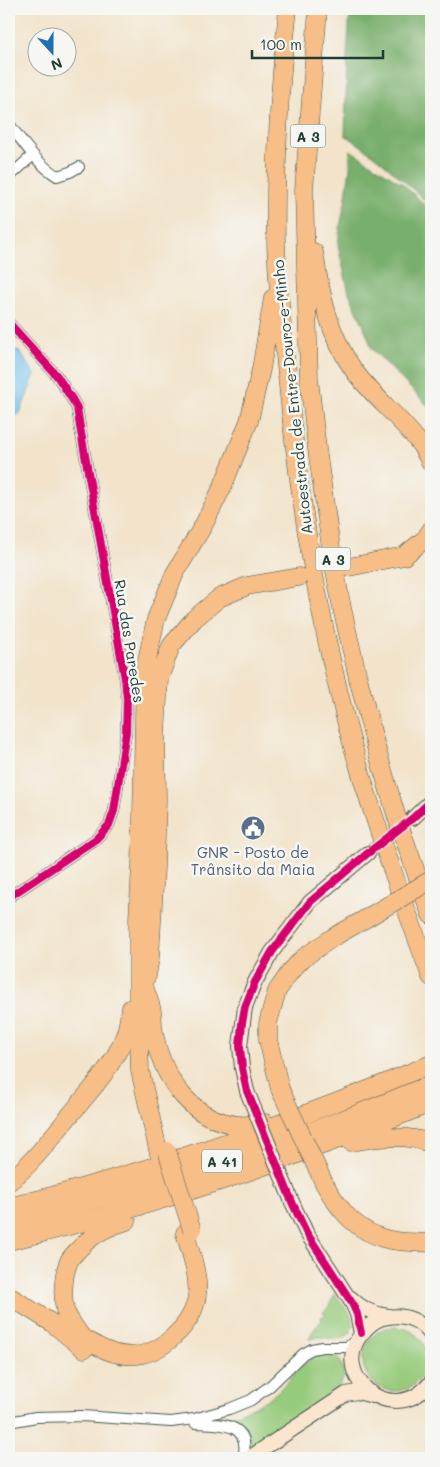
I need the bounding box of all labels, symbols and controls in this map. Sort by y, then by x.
north arrow [28,28,78,78]
scale bar [252,28,384,60]
text: 100 m [260,34,302,54]
text: N [48,54,65,75]
road number: A 3 [290,124,326,148]
street label: Autoestrada de Entre-Douro-e-Minho [268,259,316,535]
road number: A 3 [316,548,350,570]
street label: Rua das Paredes [110,578,150,704]
public building icon: GNR - Posto de Trânsito da Maia [240,815,266,841]
place label: GNR - Posto de Trânsito da Maia [191,842,315,879]
road number: A 41 [202,1150,242,1172]

